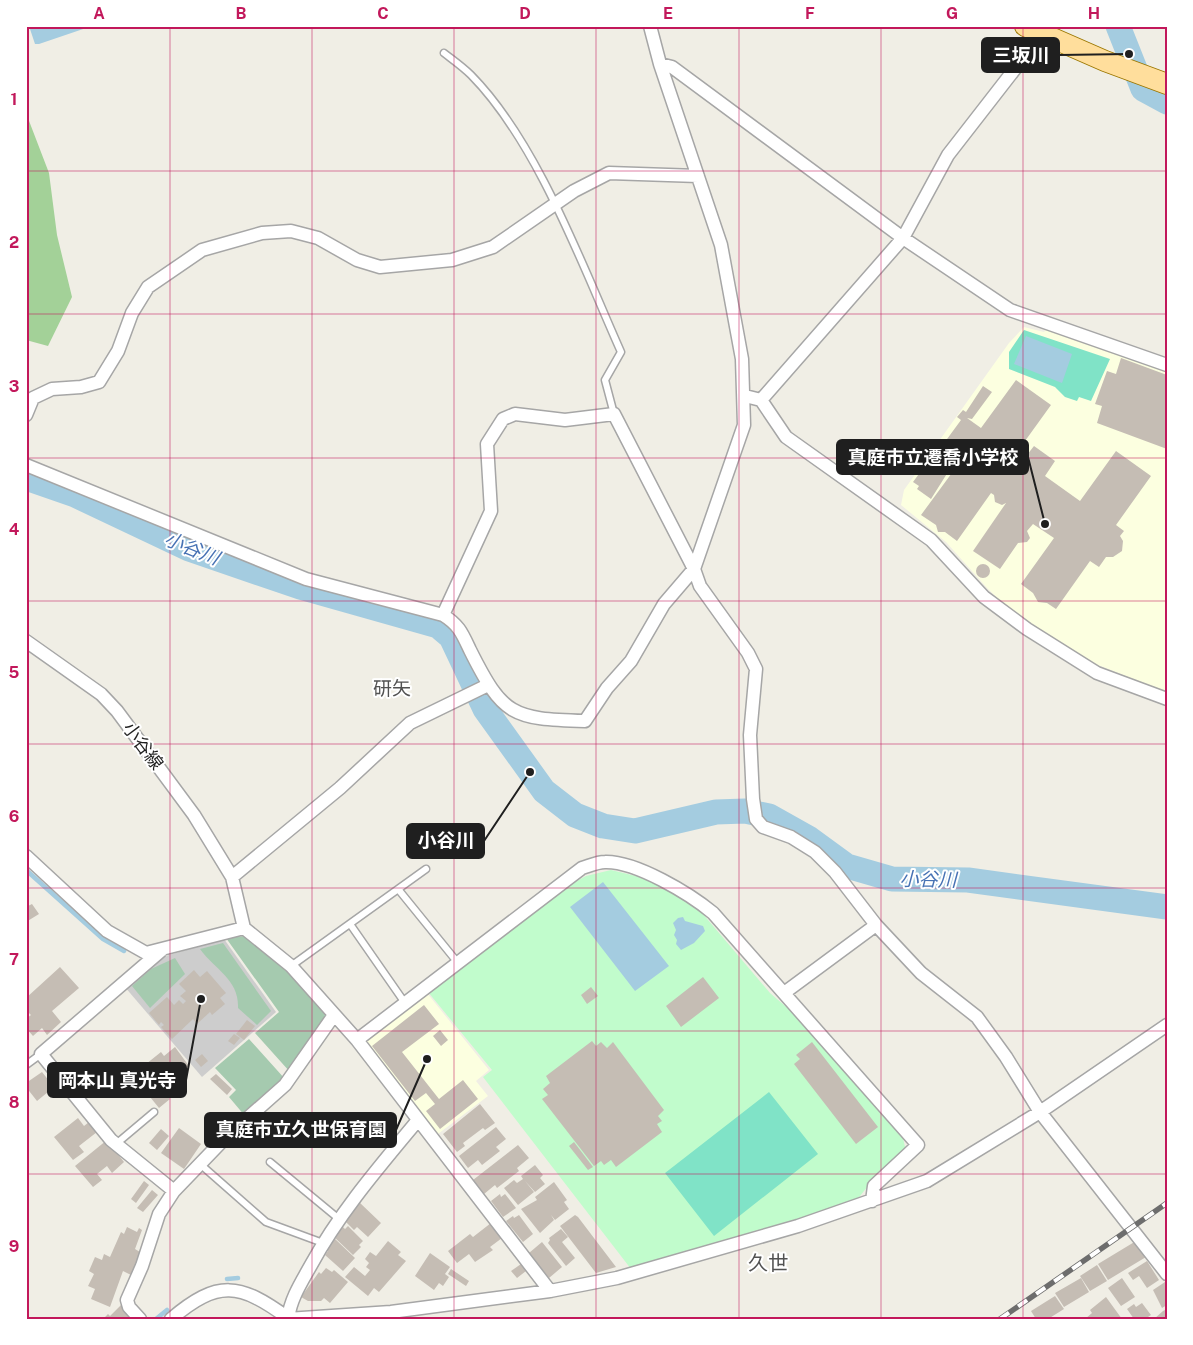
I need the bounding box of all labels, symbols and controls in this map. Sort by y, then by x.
text: A [93,4,105,23]
text: B [236,4,247,23]
text: C [377,4,389,23]
text: D [519,4,531,23]
text: E [663,4,673,23]
text: F [805,4,815,23]
text: G [946,4,958,23]
text: H [1088,4,1100,23]
callout: 三坂川 [982,38,1059,72]
text: 三坂川 [992,44,1050,66]
text: 1 [11,90,17,109]
text: 2 [9,233,19,252]
text: 3 [9,377,19,396]
callout: 真庭市立遷喬小学校 [837,440,1028,474]
text: 真庭市立遷喬小学校 [847,446,1019,468]
text: 4 [9,520,20,539]
water label: 小谷川 [161,527,224,570]
text: 5 [9,663,20,682]
district label: 研矢 [373,677,411,699]
street label: 小谷線 [119,718,168,774]
text: 6 [9,807,19,826]
callout: 小谷川 [407,824,484,858]
text: 小谷川 [417,829,475,851]
water label: 小谷川 [899,868,959,891]
text: 7 [9,950,19,969]
callout: 岡本山 真光寺 [48,1063,186,1097]
text: 岡本山 真光寺 [58,1069,176,1091]
text: 8 [9,1093,20,1112]
callout: 真庭市立久世保育園 [205,1113,396,1147]
text: 真庭市立久世保育園 [215,1118,387,1140]
text: 9 [9,1237,19,1256]
district label: 久世 [748,1251,788,1275]

